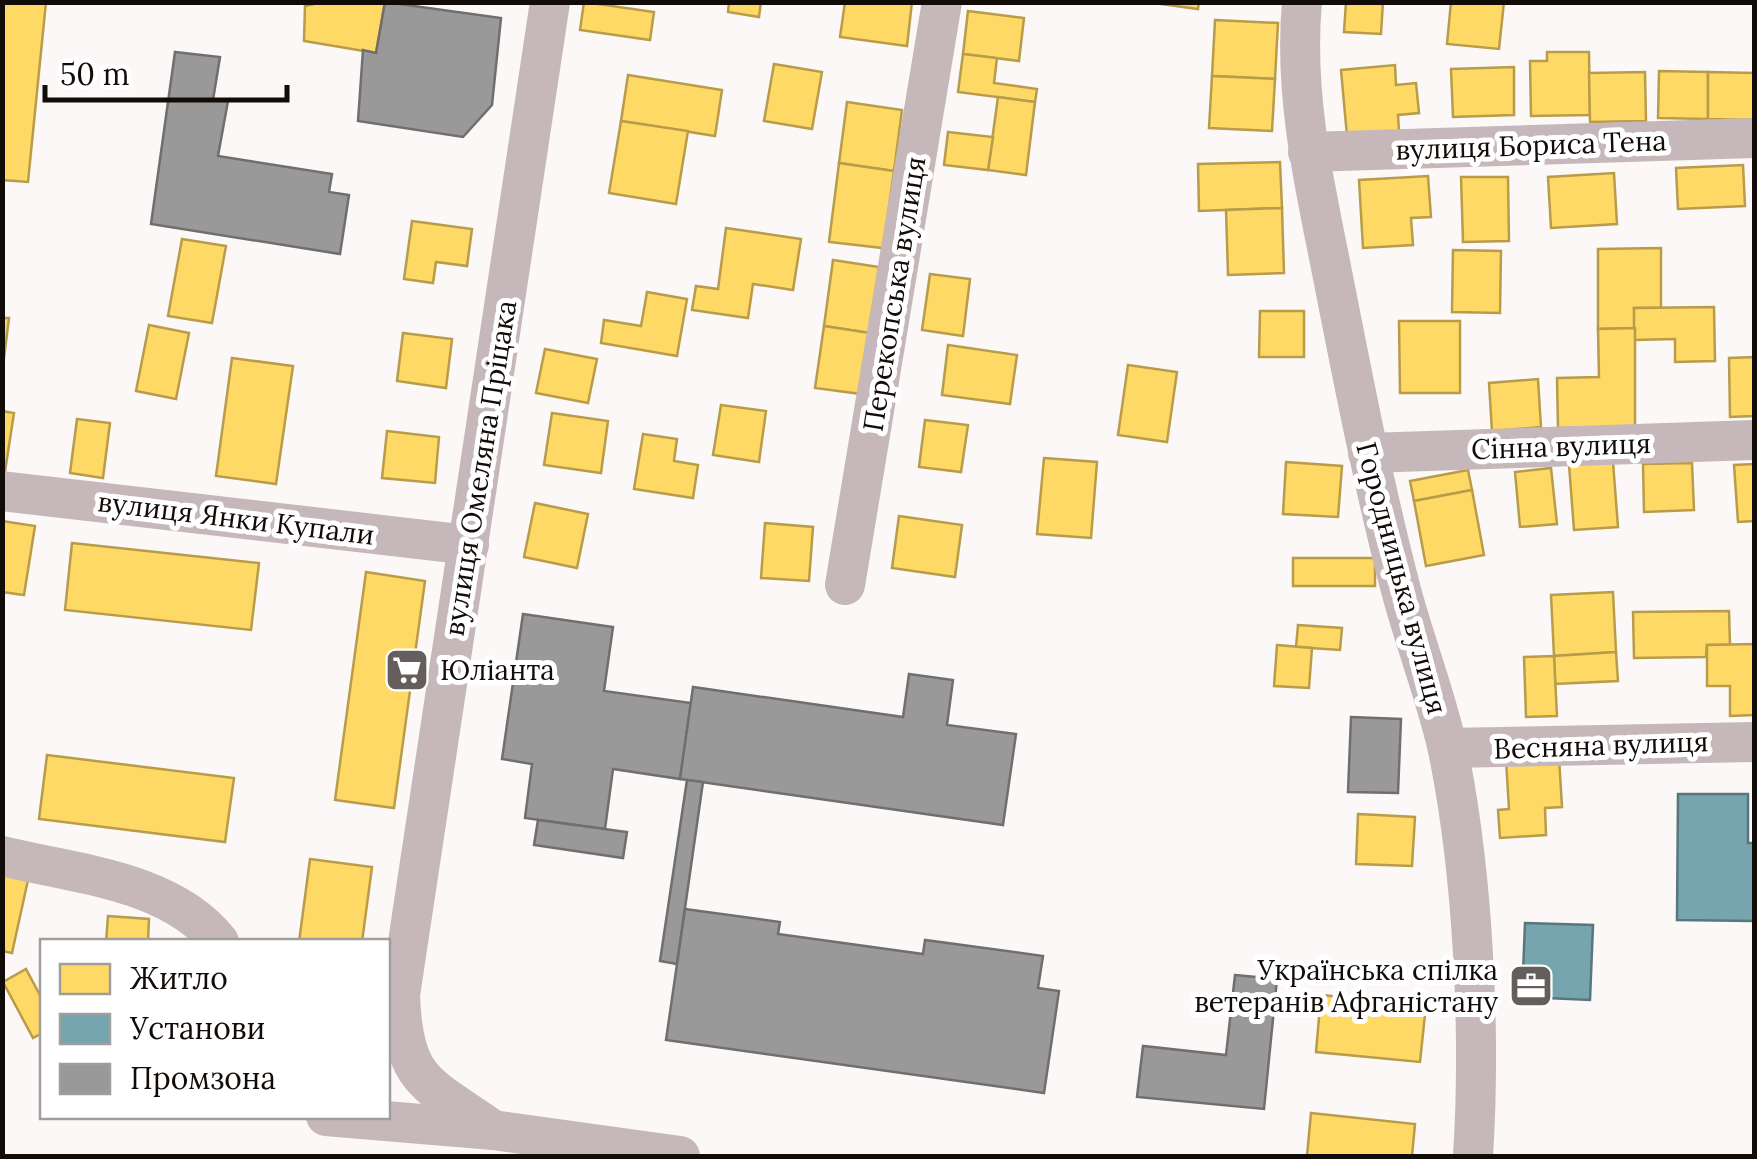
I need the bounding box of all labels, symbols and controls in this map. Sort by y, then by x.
scale bar [45,40,288,102]
text: 50 m [60,55,130,93]
street label: вулиця Бориса Тена [1395,122,1667,168]
street label: Перекопська вулиця [854,154,934,434]
street label: вулиця Омеляна Пріцака [436,298,524,638]
street label: Сінна вулиця [1470,425,1652,467]
street label: Городницька вулиця [1348,438,1456,718]
street label: вулиця Янки Купали [96,483,376,553]
supermarket icon: Юліанта [384,647,430,693]
place label: Юліанта [440,652,555,688]
street label: Весняна вулиця [1493,723,1709,767]
legend [40,939,390,1119]
place label: Українська спілка ветеранів Афганістану [1194,952,1498,1020]
text: Житло [130,959,228,997]
office icon: Українська спілка ветеранів Афганістану [1508,963,1554,1009]
text: Установи [129,1009,265,1047]
text: Промзона [130,1059,276,1097]

